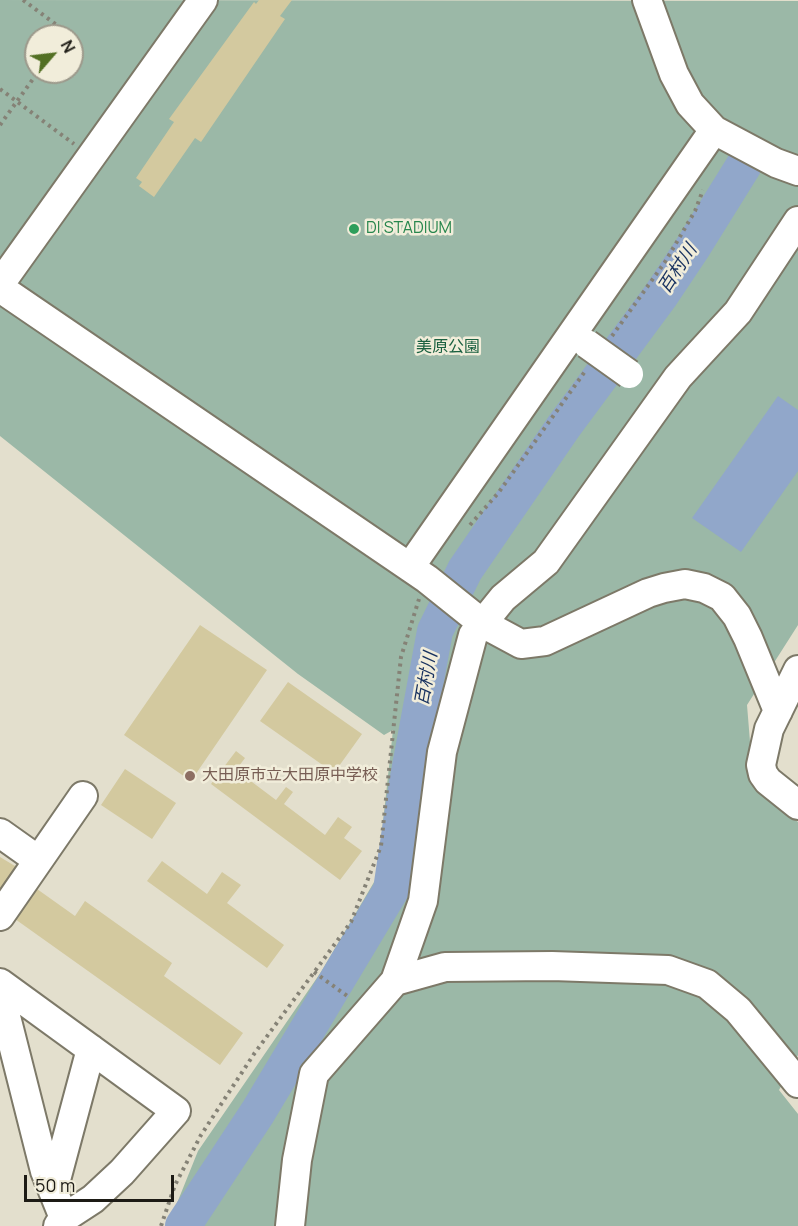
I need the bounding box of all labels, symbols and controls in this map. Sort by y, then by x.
north arrow [24,24,84,84]
text: N [56,36,81,57]
place label: DI STADIUM [366,219,452,239]
marker: DI STADIUM [347,222,361,236]
water label: 百村川 [654,240,702,298]
park label: 美原公園 [416,338,480,358]
water label: 百村川 [412,651,442,707]
place label: 大田原市立大田原中学校 [202,766,378,786]
marker: 大田原市立大田原中学校 [183,769,197,783]
scale bar [27,1163,177,1201]
text: 50 m [35,1173,75,1197]

